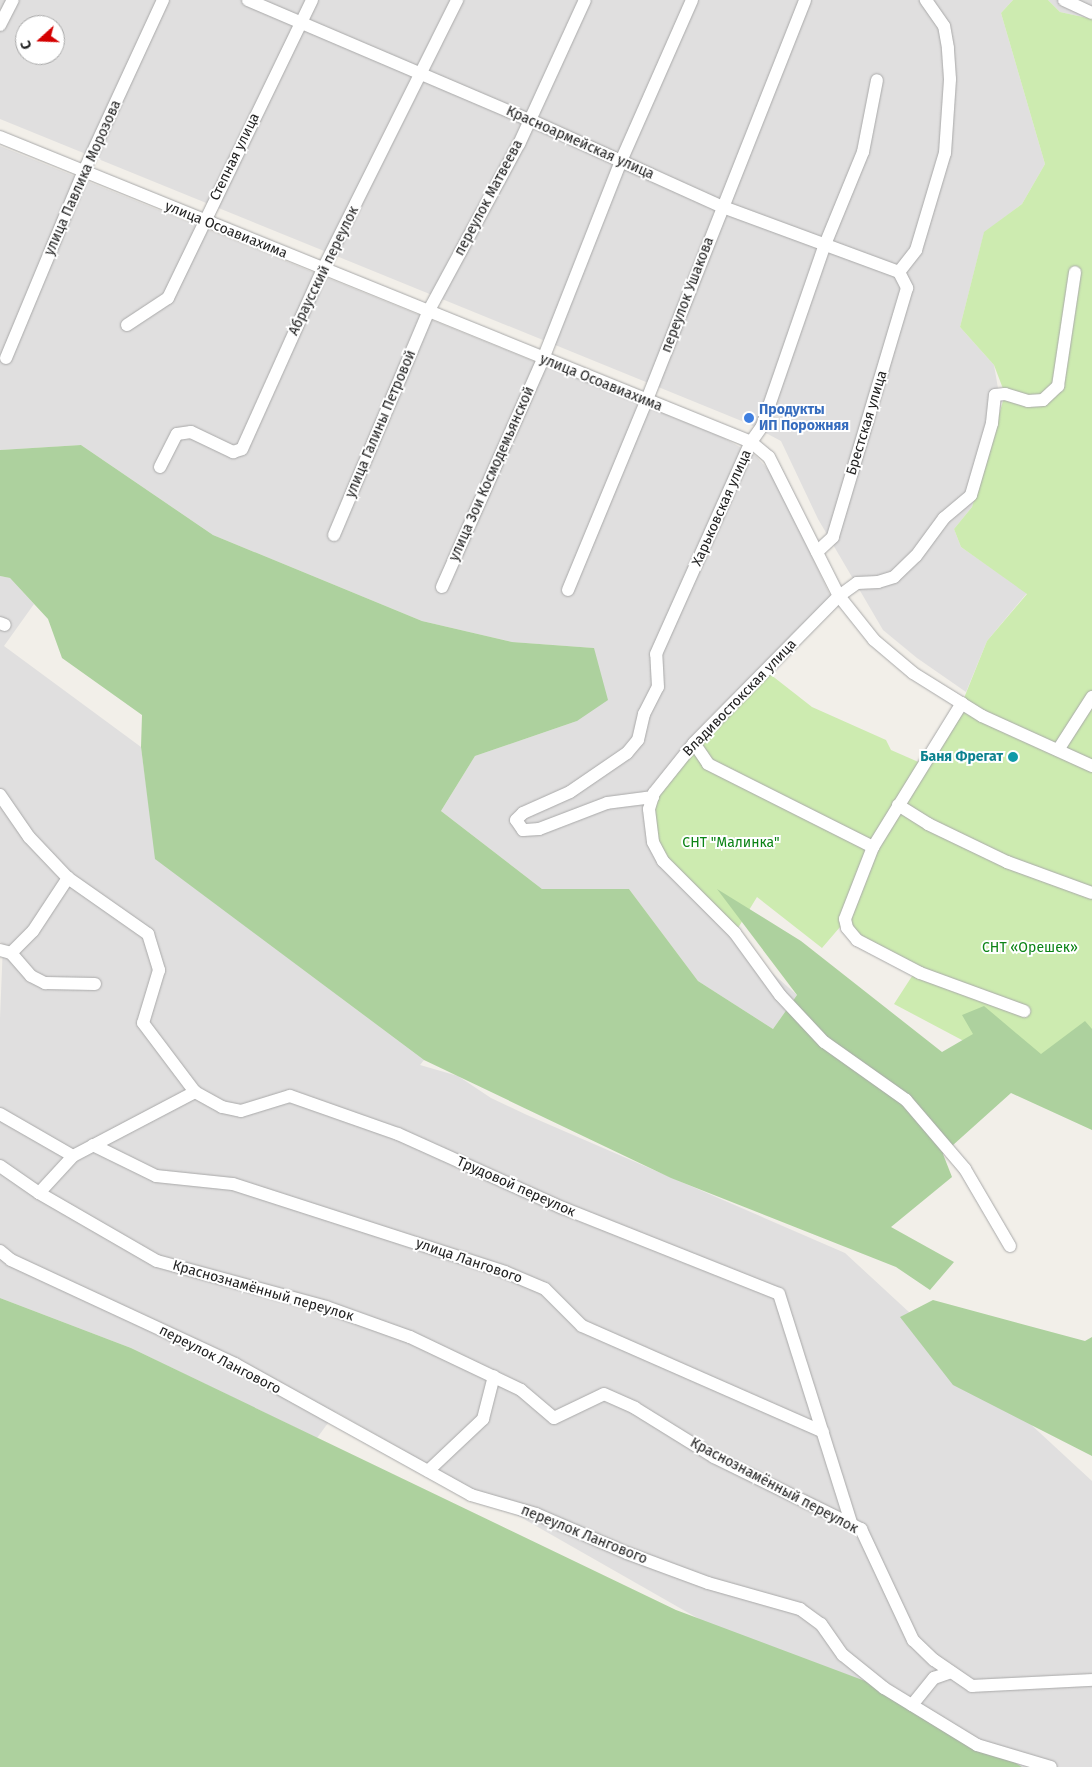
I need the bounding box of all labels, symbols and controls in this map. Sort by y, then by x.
north arrow [15,15,65,65]
text: С [17,38,36,52]
street label: улица Павлика Морозова [41,98,125,258]
street label: Красноармейская улица [503,103,657,183]
street label: Степная улица [207,110,263,204]
street label: переулок Матвеева [451,137,527,259]
street label: улица Осоавиахима [162,198,290,262]
street label: Абраусский переулок [285,204,363,338]
street label: переулок Ушакова [658,235,718,355]
street label: улица Галины Петровой [342,348,420,500]
street label: улица Осоавиахима [537,351,665,415]
street label: Брестская улица [843,369,891,477]
street label: улица Зои Космодемьянской [446,384,538,564]
place label: Продукты ИП Порожняя [759,402,849,434]
marker: Продукты ИП Порожняя [743,412,755,424]
street label: Харьковская улица [689,447,755,569]
street label: Владивостокская улица [680,636,800,760]
place label: Баня Фрегат [920,749,1003,765]
marker: Баня Фрегат [1007,751,1019,763]
park label: СНТ "Малинка" [682,835,780,851]
park label: СНТ «Орешек» [982,940,1078,956]
street label: Трудовой переулок [454,1153,578,1221]
street label: улица Лангового [414,1235,524,1287]
street label: Краснознамённый переулок [170,1257,356,1325]
street label: переулок Лангового [156,1322,284,1398]
street label: Краснознамённый переулок [687,1434,861,1538]
street label: переулок Лангового [518,1502,650,1568]

